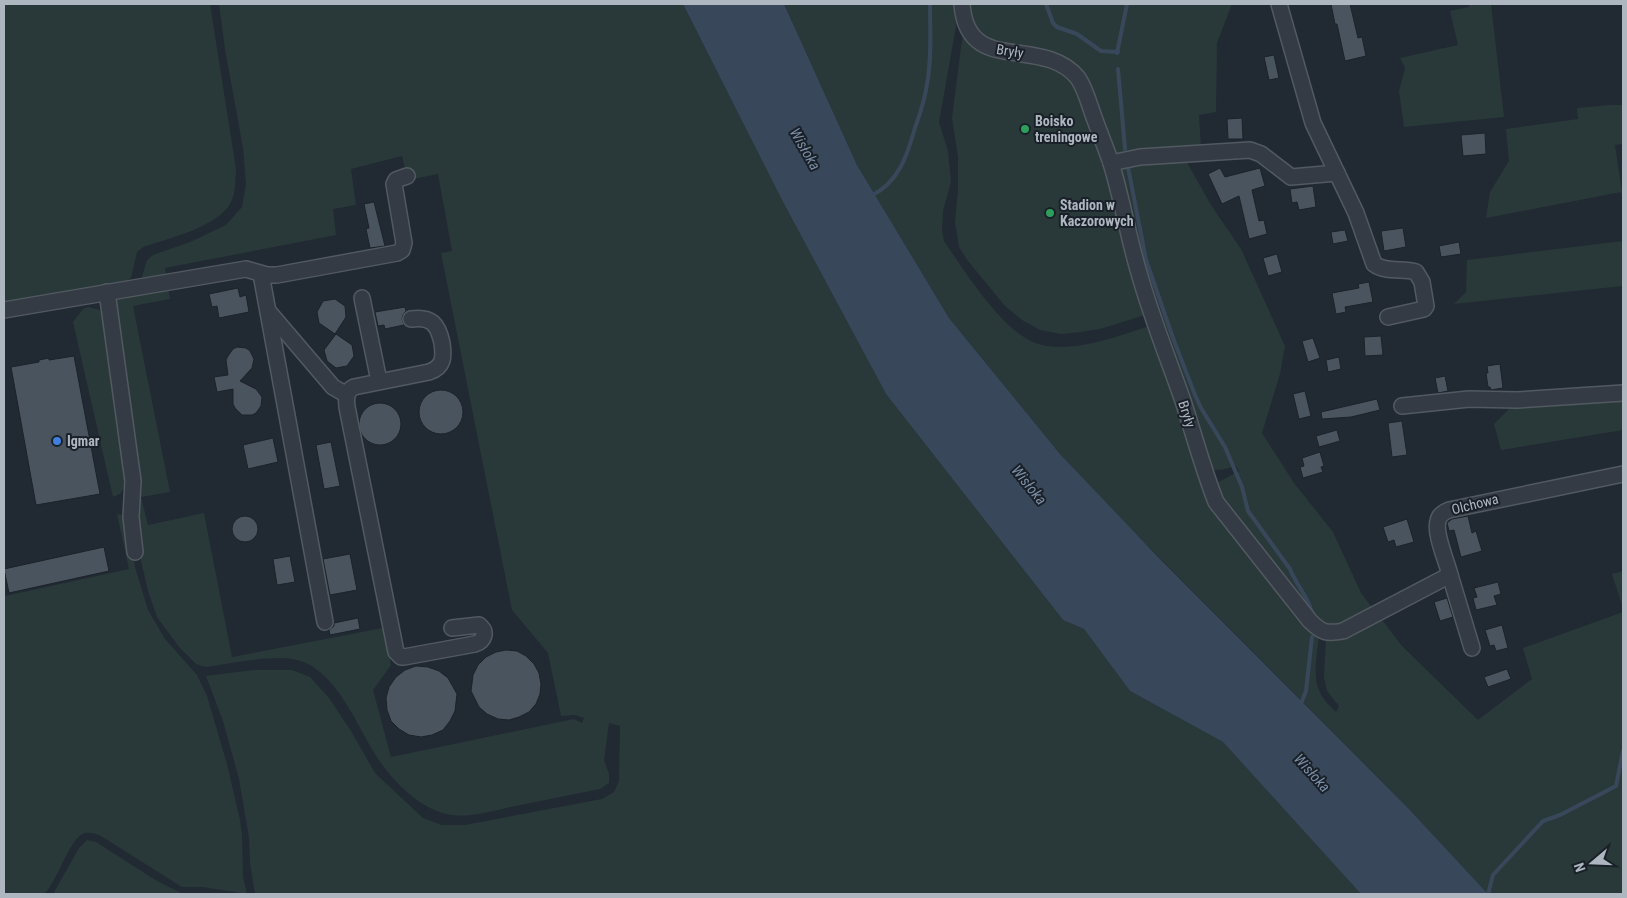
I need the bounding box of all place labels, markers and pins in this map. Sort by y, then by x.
place label: Boisko treningowe [1035,113,1098,145]
marker: Boisko treningowe [1019,123,1031,135]
place label: Stadion w Kaczorowych [1060,197,1134,229]
marker: Stadion w Kaczorowych [1044,207,1056,219]
place label: Igmar [67,433,100,449]
marker: Igmar [51,435,63,447]

